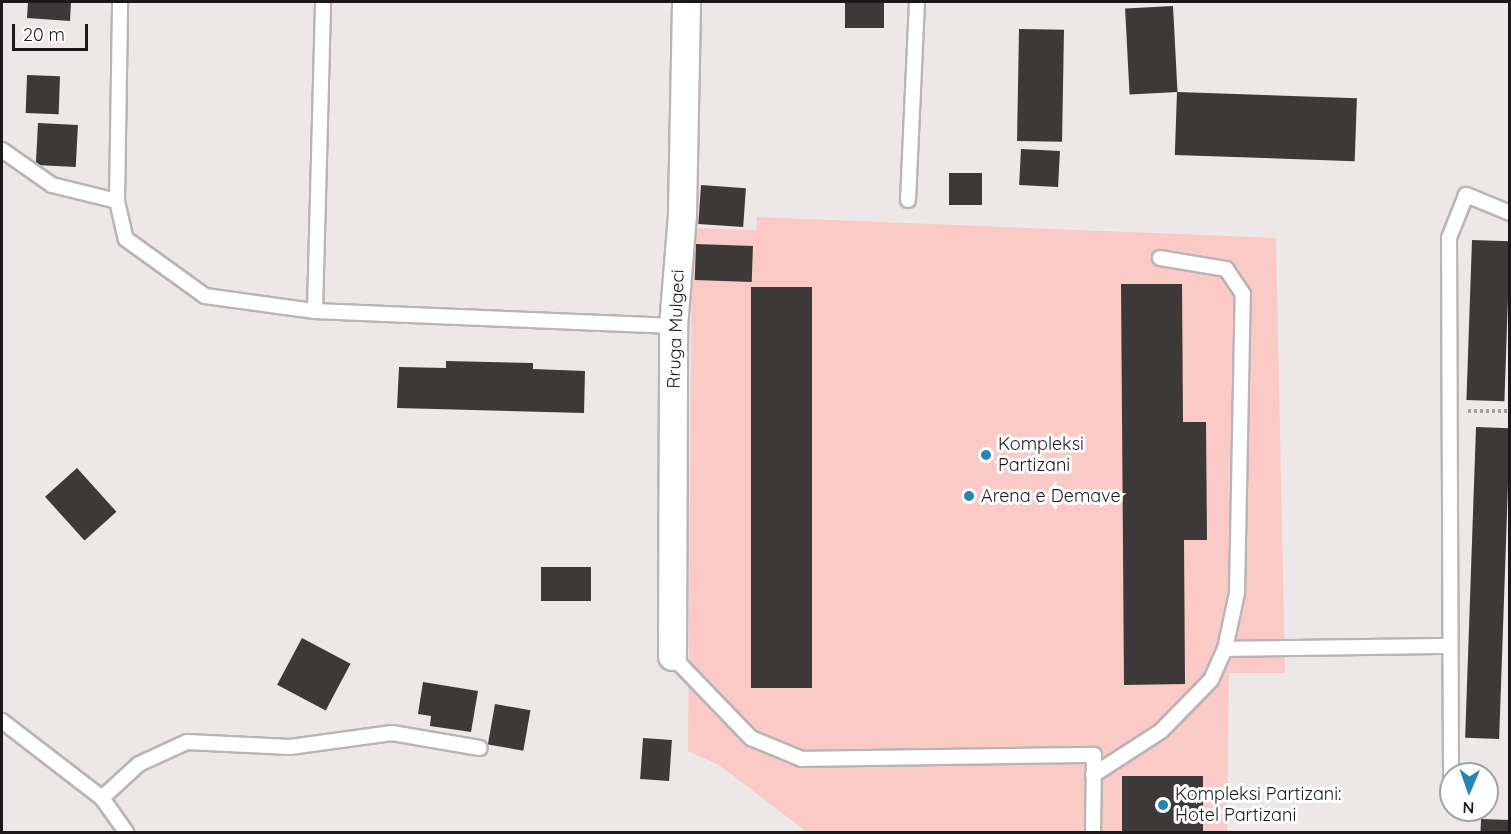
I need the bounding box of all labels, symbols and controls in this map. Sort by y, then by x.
scale bar [15,12,92,50]
text: 20 m [23,23,65,46]
street label: Rruga Mulgeci [663,269,689,389]
place label: Kompleksi Partizani [998,434,1084,476]
marker: Kompleksi Partizani [979,448,993,462]
place label: Arena e Demave [981,485,1121,507]
marker: Arena e Demave [962,489,976,503]
north arrow [1439,762,1499,822]
place label: Kompleksi Partizani: Hotel Partizani [1175,784,1341,826]
marker: Kompleksi Partizani: Hotel Partizani [1156,798,1170,812]
text: N [1462,798,1475,818]

